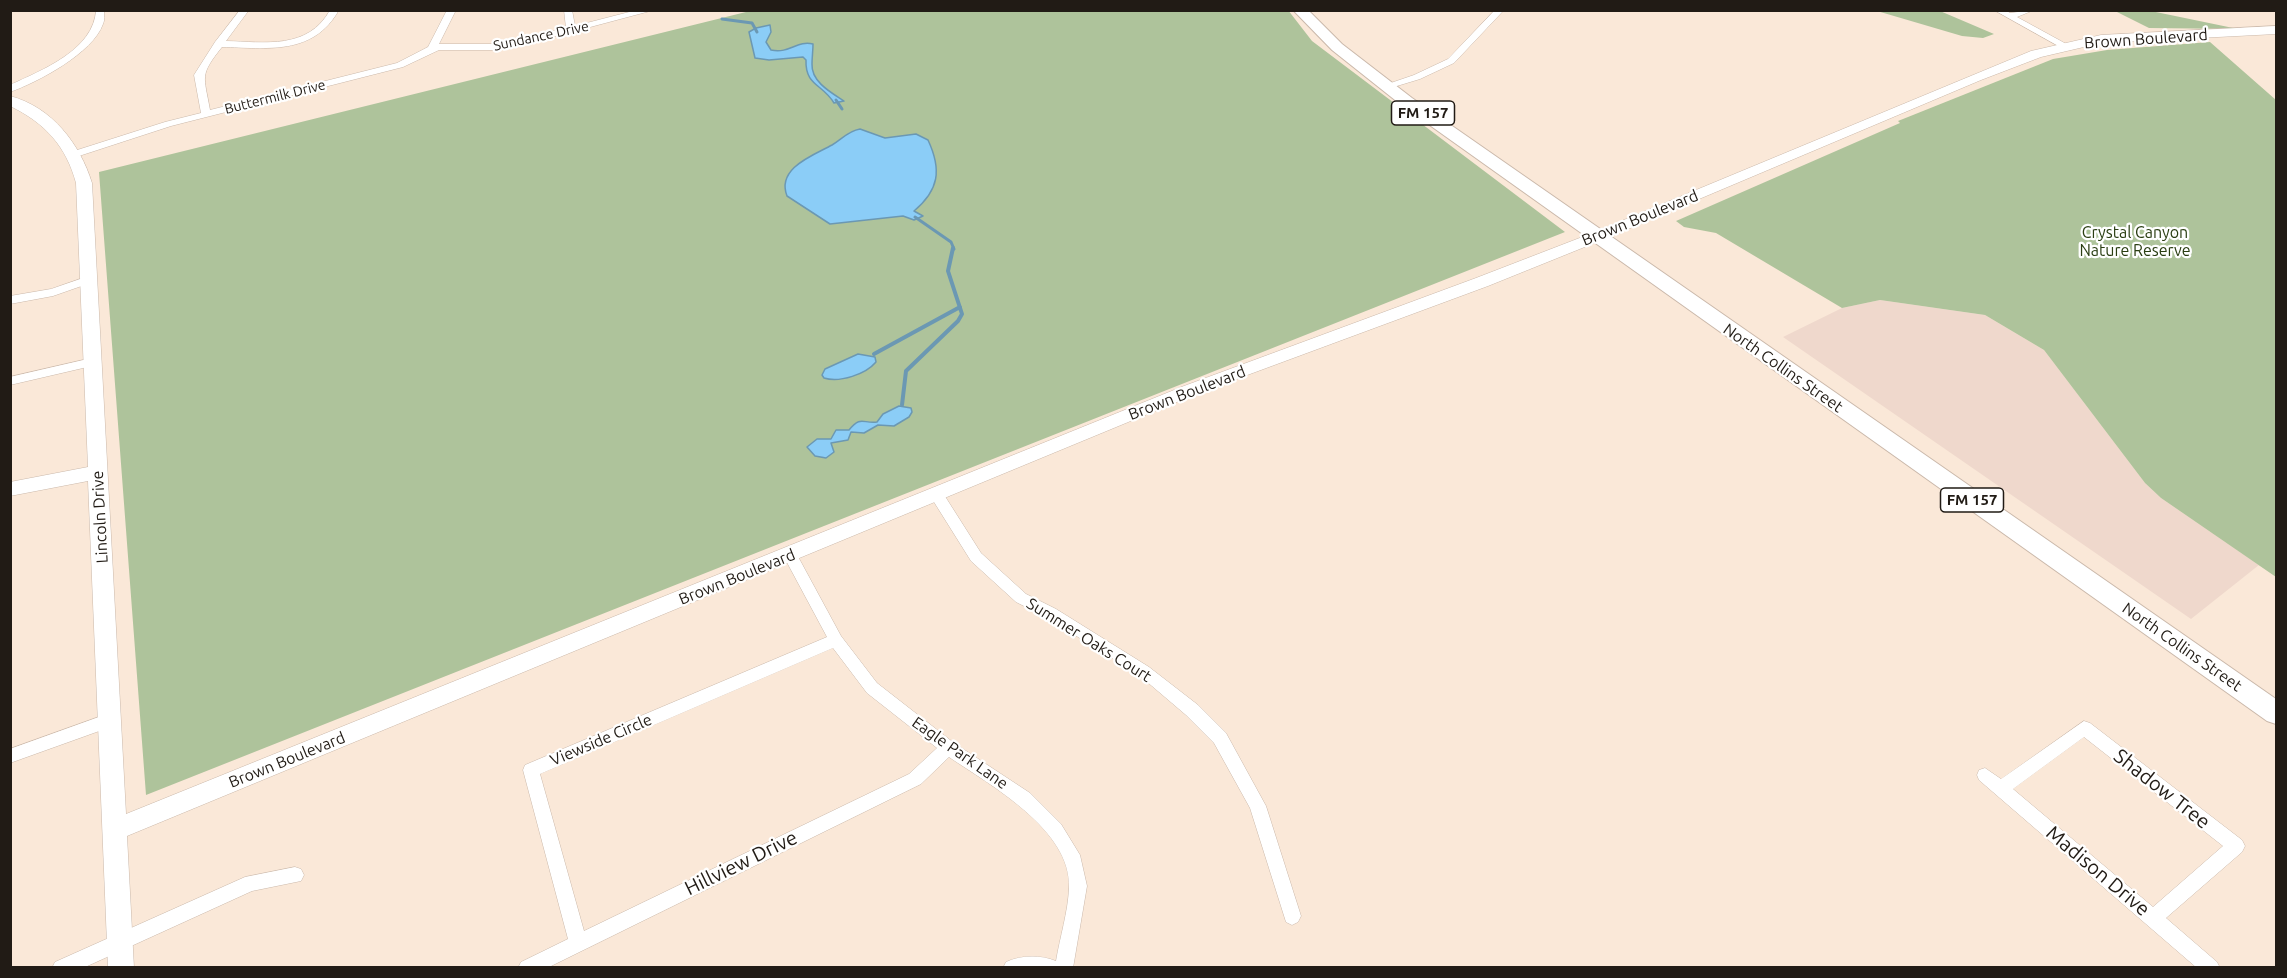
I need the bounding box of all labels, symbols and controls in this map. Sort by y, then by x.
street label: Sundance Drive [492,18,590,54]
street label: Brown Boulevard [2084,25,2208,53]
street label: Buttermilk Drive [223,76,327,118]
road number: FM 157 [1392,101,1454,125]
street label: Brown Boulevard [1579,186,1701,250]
park label: Crystal Canyon Nature Reserve [2079,223,2191,261]
street label: North Collins Street [1719,319,1847,417]
street label: Brown Boulevard [1126,362,1248,424]
street label: Lincoln Drive [88,470,112,564]
road number: FM 157 [1940,488,2004,512]
street label: Brown Boulevard [676,545,798,609]
street label: Summer Oaks Court [1023,594,1155,686]
street label: North Collins Street [2118,598,2246,696]
street label: Viewside Circle [547,710,655,770]
street label: Eagle Park Lane [908,713,1012,793]
street label: Brown Boulevard [226,728,348,792]
street label: Shadow Tree [2109,744,2215,834]
street label: Madison Drive [2041,821,2155,921]
street label: Hillview Drive [681,825,801,901]

